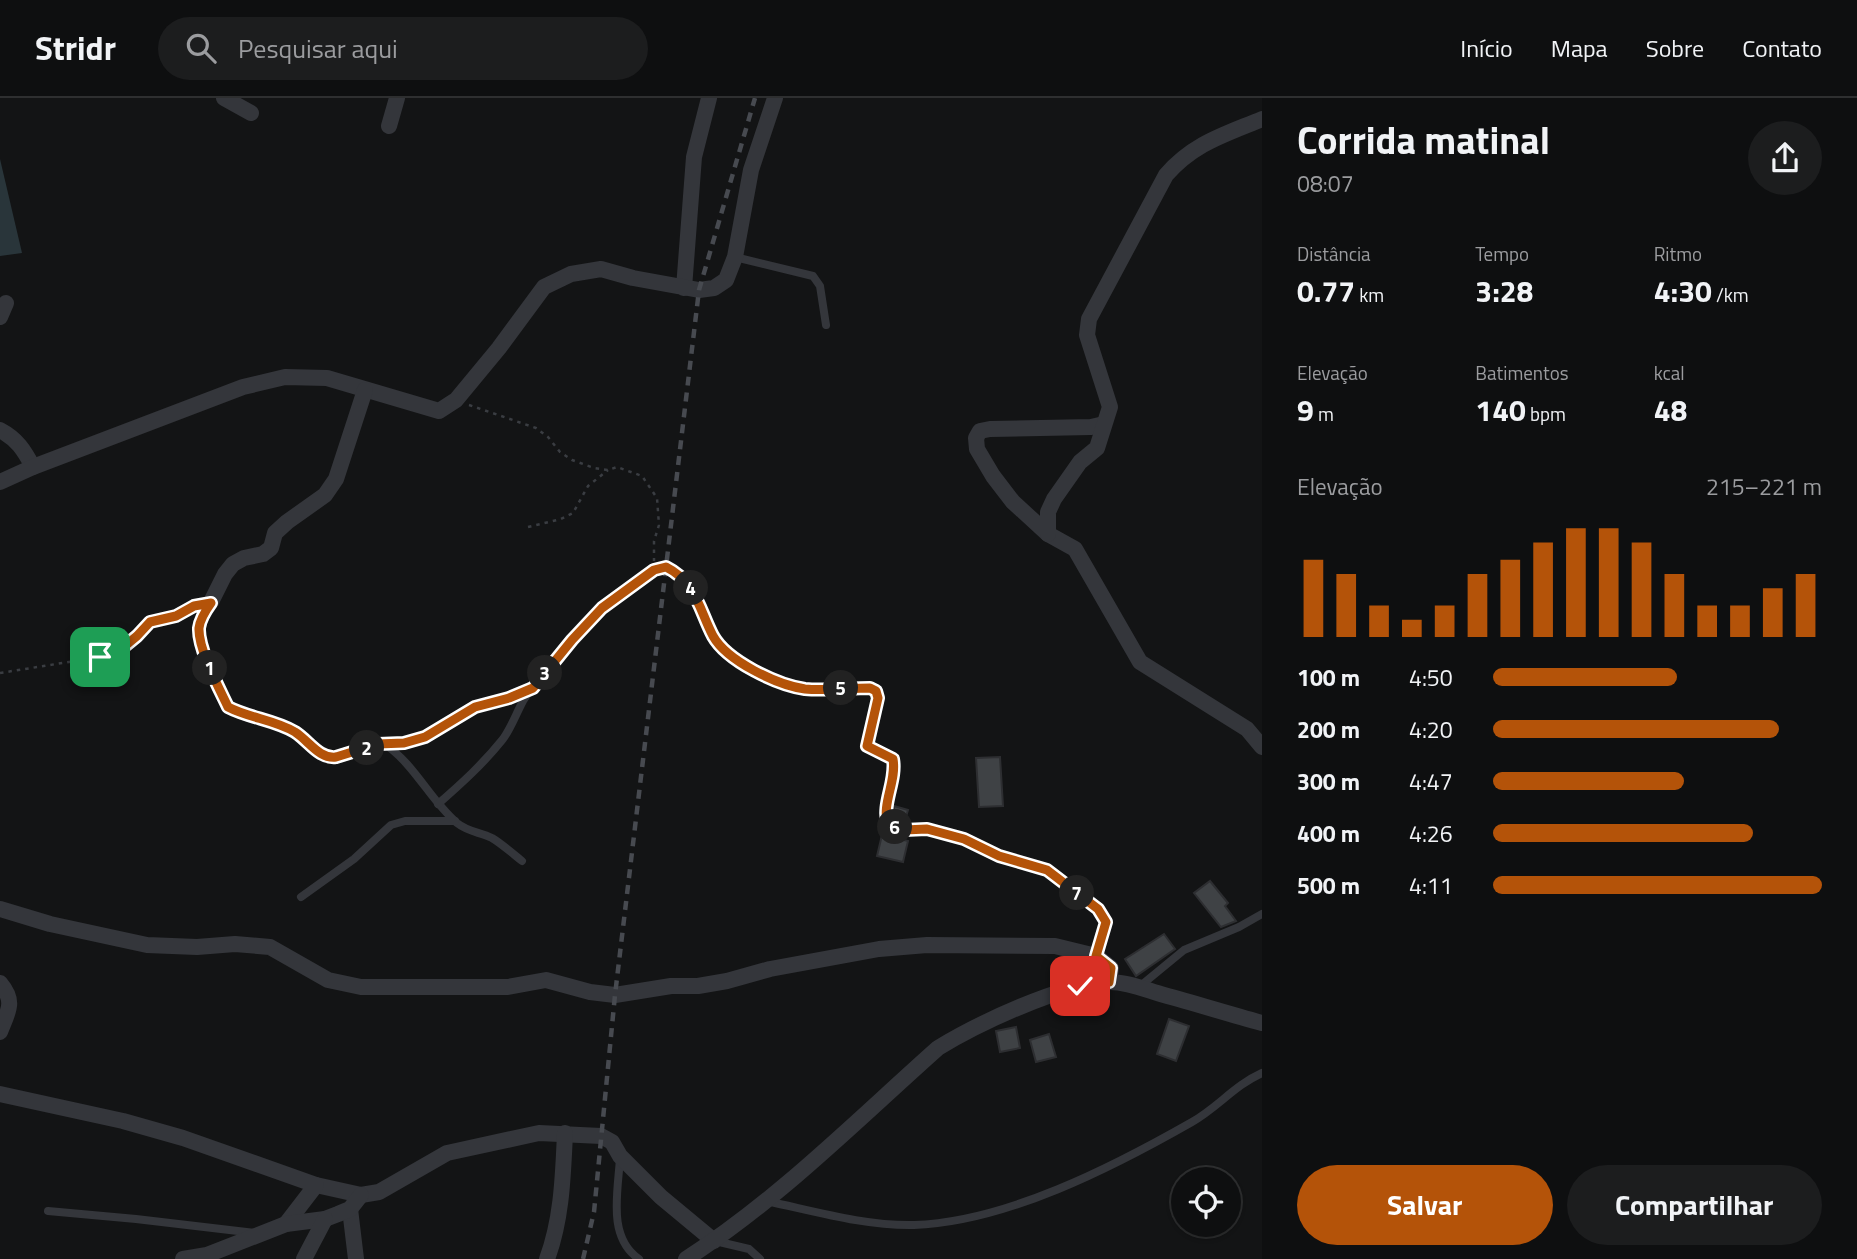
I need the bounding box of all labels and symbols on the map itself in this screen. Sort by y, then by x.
pin: 4 [674,570,708,606]
pin [70,627,130,687]
pin: 1 [192,650,228,686]
pin: 3 [528,656,562,690]
pin: 5 [824,670,858,706]
pin: 2 [350,730,384,766]
pin: 6 [878,810,912,844]
pin: 7 [1060,876,1094,910]
pin [1050,956,1110,1016]

